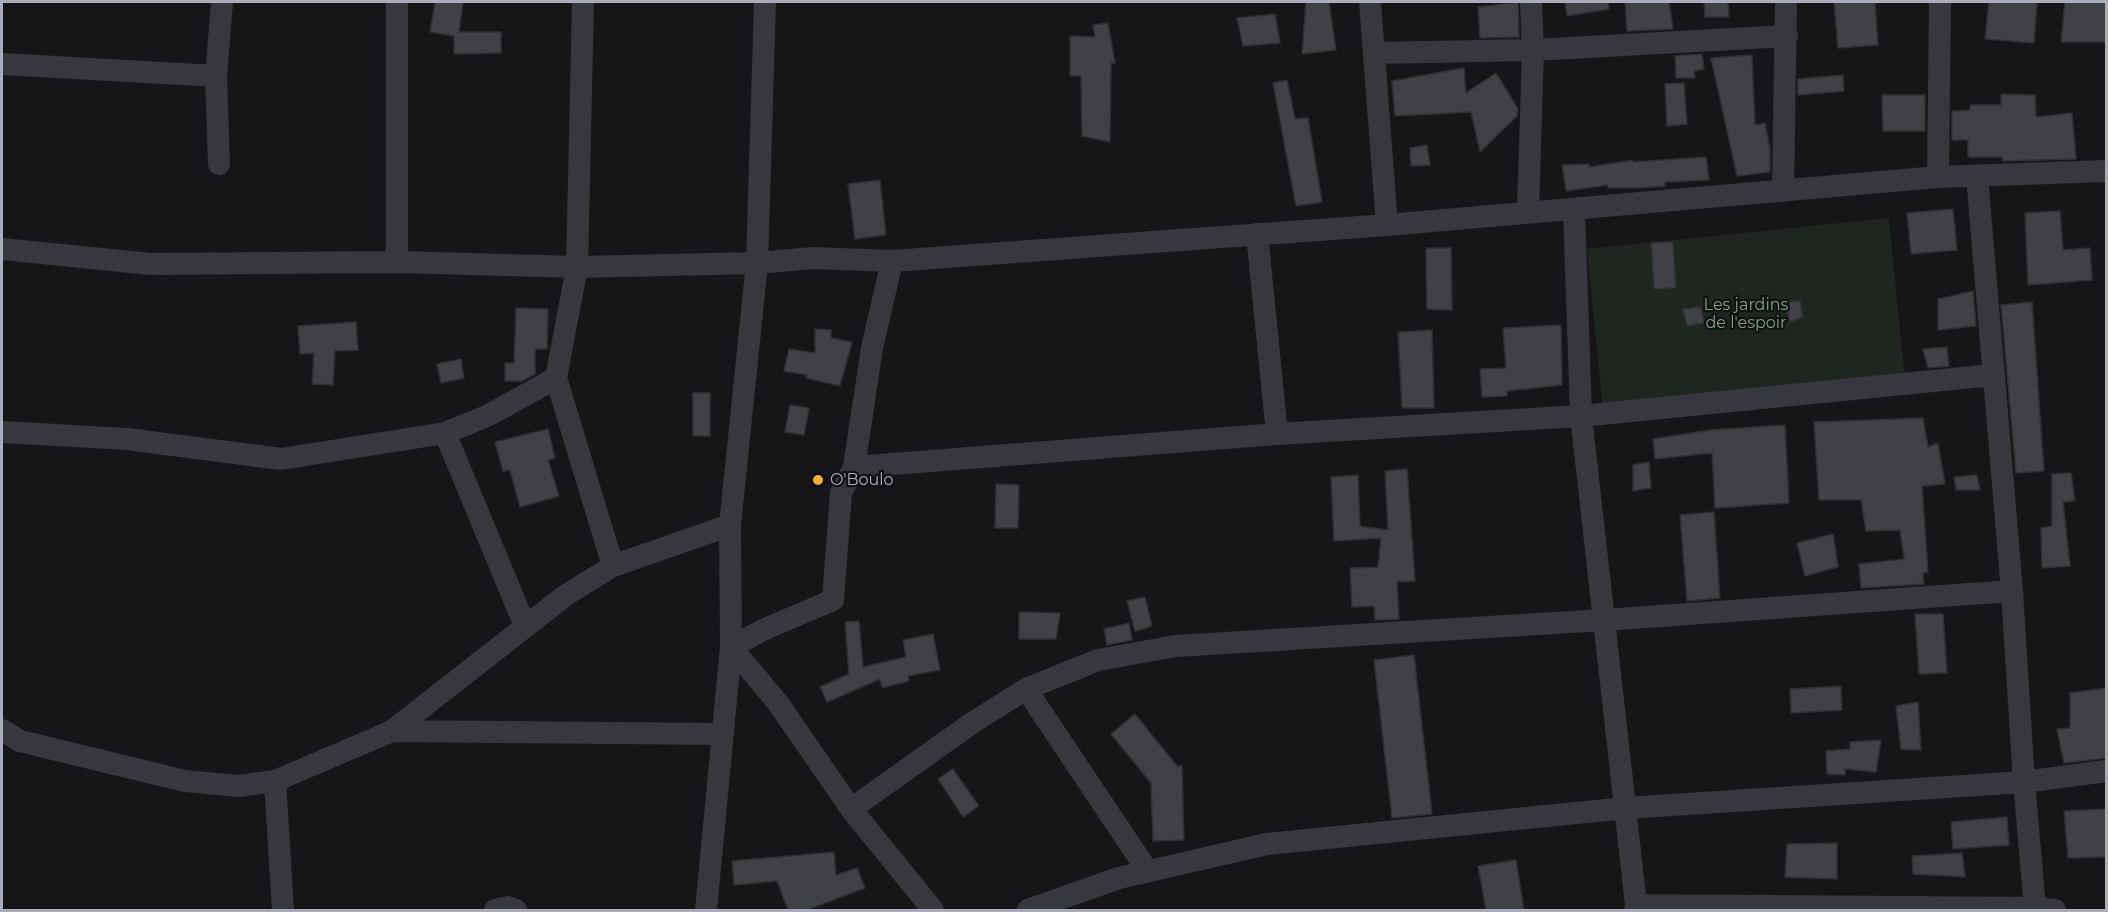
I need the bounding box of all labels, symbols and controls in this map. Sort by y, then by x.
park label: Les jardins de l'espoir [1704,295,1788,333]
place label: O'Boulo [830,470,894,490]
marker: O'Boulo [811,473,825,487]

